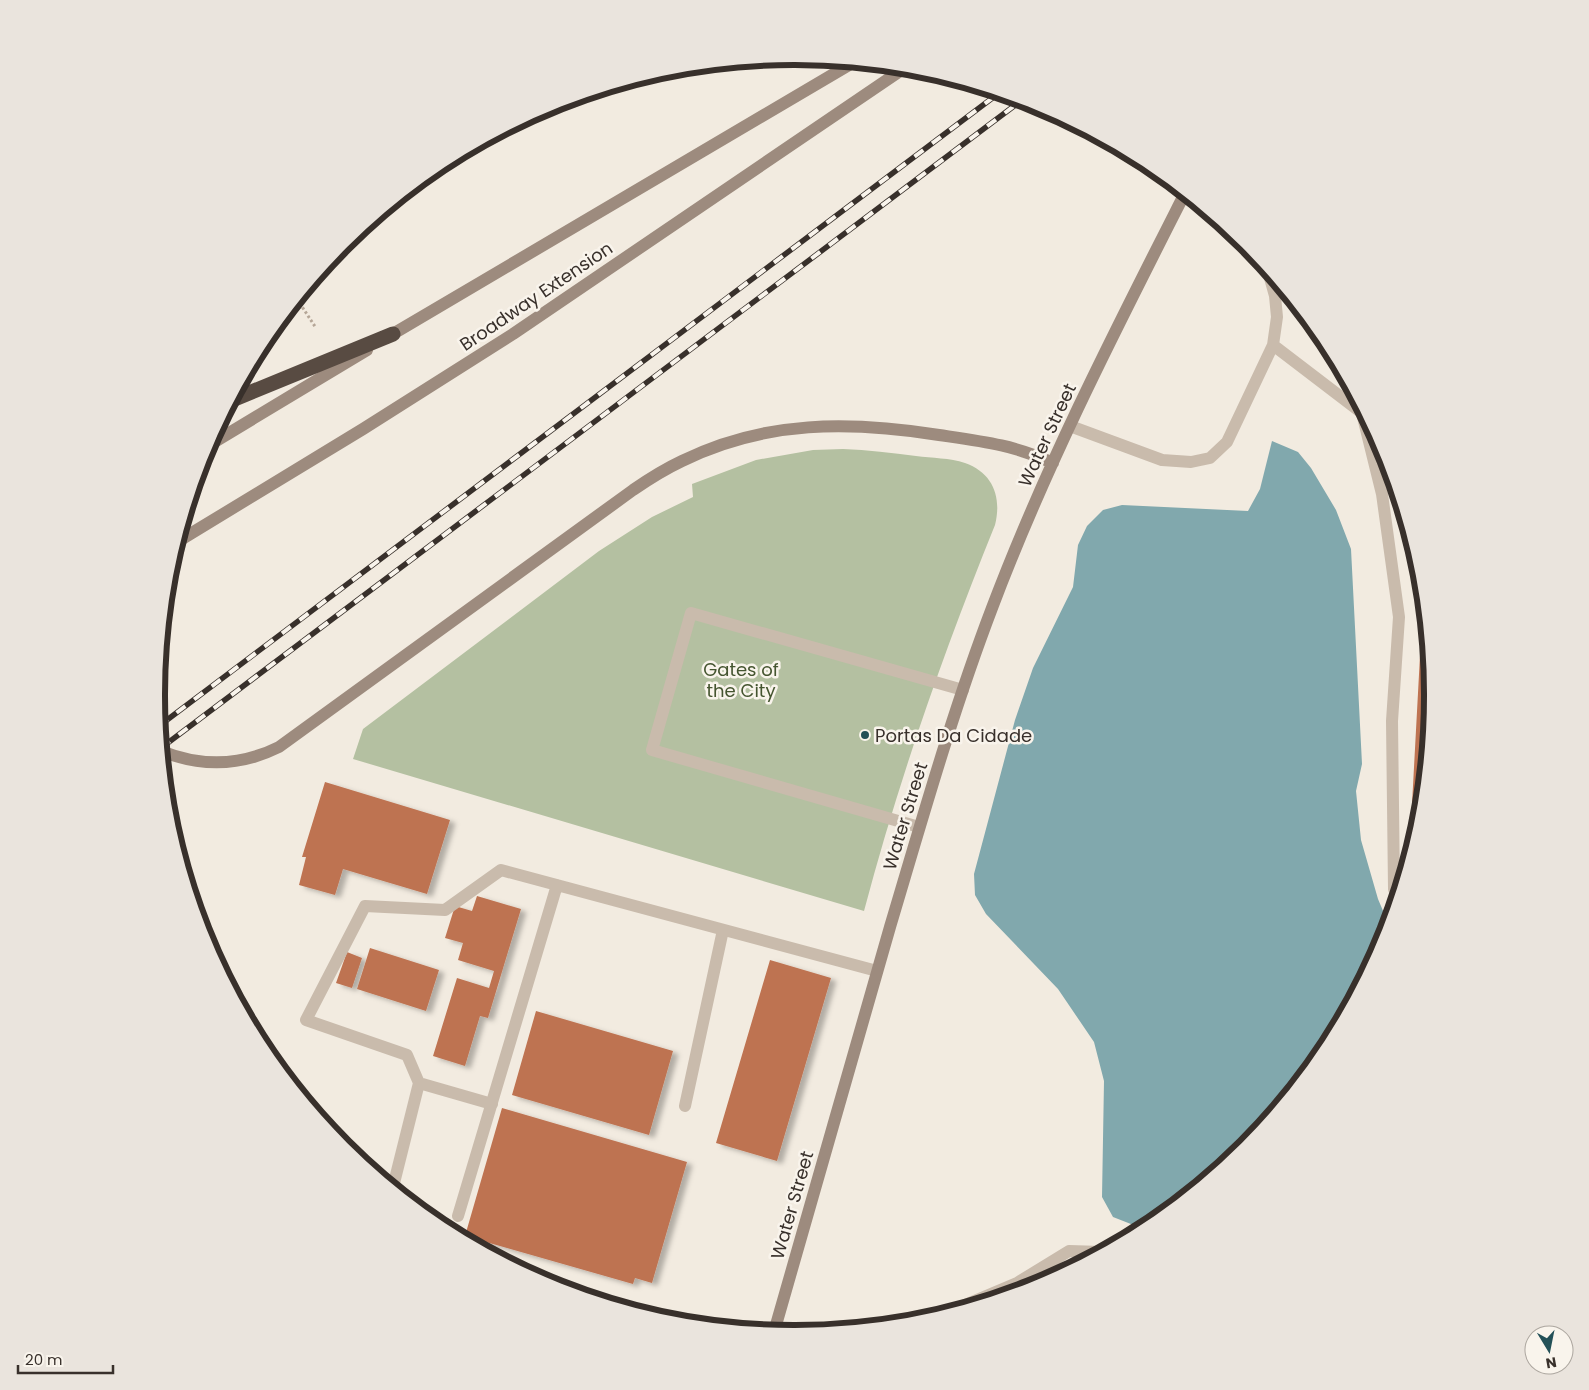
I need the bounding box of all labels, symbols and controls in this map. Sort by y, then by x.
street label: Broadway Extension [455,235,617,357]
street label: Water Street [1012,379,1082,491]
park label: Gates of the City [703,657,779,703]
place label: Portas Da Cidade [875,723,1032,748]
marker: Portas Da Cidade [859,729,871,741]
street label: Water Street [877,759,933,873]
street label: Water Street [765,1148,819,1262]
north arrow [1524,1325,1574,1375]
scale bar [18,1342,112,1374]
text: 20 m [25,1349,63,1370]
text: N [1544,1352,1558,1374]

